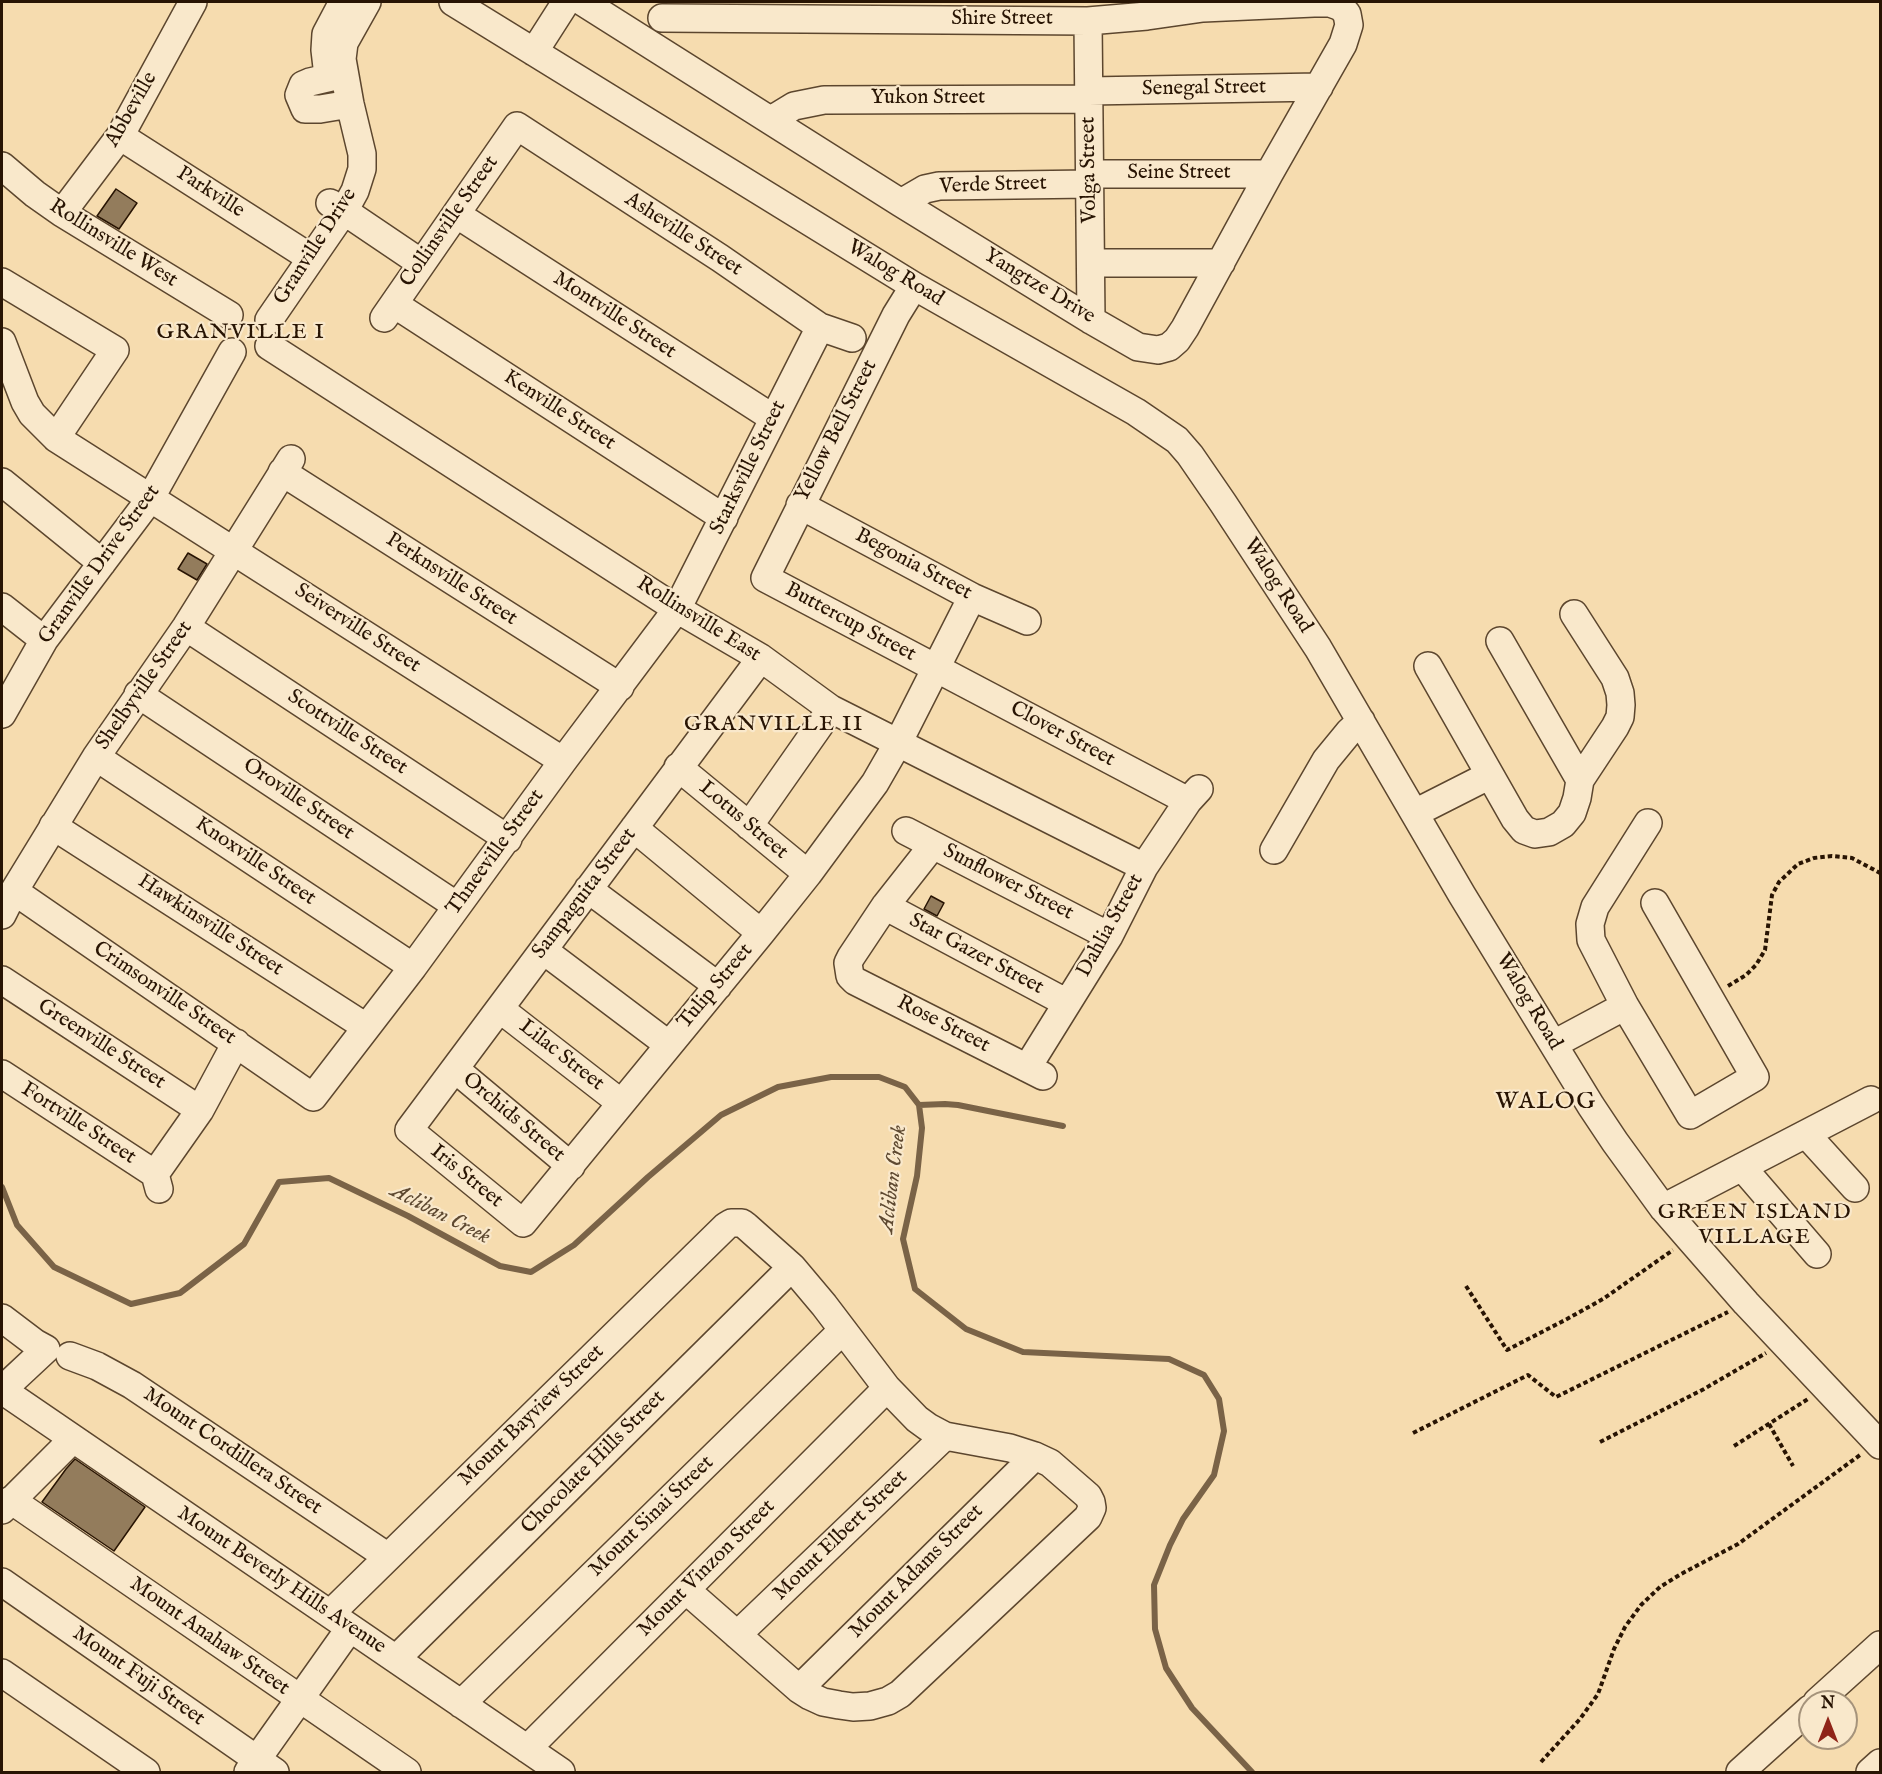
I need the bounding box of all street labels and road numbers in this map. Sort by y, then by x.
street label: Shire Street [951,7,1053,33]
street label: Abbeville [101,68,163,152]
street label: Senegal Street [1142,75,1266,103]
street label: Yukon Street [871,86,985,112]
street label: Volga Street [1076,116,1104,224]
street label: Collinsville Street [395,151,505,293]
street label: Seine Street [1127,161,1231,187]
street label: Parkville [171,162,249,224]
street label: Verde Street [939,172,1047,200]
street label: Granville Drive [269,184,363,310]
street label: Asheville Street [619,188,747,282]
street label: Rollinsville West [44,194,182,294]
street label: Walog Road [842,235,948,313]
street label: Yangtze Drive [979,244,1099,330]
street label: Montville Street [548,267,680,365]
street label: Yellow Bell Street [791,356,883,506]
street label: Kenville Street [498,365,620,457]
street label: Starksville Street [706,397,792,539]
street label: Granville Drive Street [34,480,166,650]
street label: Begonia Street [850,524,976,606]
street label: Perknsville Street [381,528,521,632]
street label: Walog Road [1237,534,1317,638]
street label: Rollinsville East [631,572,765,668]
street label: Buttercup Street [780,578,920,668]
street label: Seiverville Street [289,579,425,679]
street label: Shelbyville Street [91,617,199,755]
street label: Scottville Street [282,685,412,781]
street label: Clover Street [1005,697,1119,773]
street label: Oroville Street [237,753,359,847]
street label: Lotus Street [693,776,793,866]
street label: Thneeville Street [442,785,550,921]
street label: Knoxville Street [190,812,320,912]
street label: Sampaguita Street [528,824,642,964]
street label: Sunflower Street [939,839,1077,927]
street label: Hawkinsville Street [132,870,288,982]
street label: Dahlia Street [1072,870,1150,982]
street label: Star Gazer Street [904,909,1048,1001]
street label: Crimsonville Street [88,937,240,1051]
street label: Tulip Street [673,939,759,1035]
street label: Walog Road [1489,949,1567,1055]
street label: Rose Street [892,991,994,1059]
street label: Greenville Street [32,994,170,1096]
street label: Lilac Street [513,1015,609,1097]
street label: Orchids Street [457,1068,569,1168]
street label: Fortville Street [16,1077,140,1171]
street label: Iris Street [424,1140,508,1214]
street label: Mount Bayview Street [454,1340,610,1492]
street label: Mount Cordillera Street [138,1383,326,1521]
street label: Chocolate Hills Street [517,1386,671,1540]
street label: Mount Sinai Street [584,1451,720,1583]
street label: Mount Elbert Street [768,1465,914,1607]
street label: Mount Vinzon Street [633,1495,781,1643]
street label: Mount Adams Street [845,1500,989,1644]
street label: Mount Beverly Hills Avenue [172,1502,390,1660]
street label: Mount Anahaw Street [124,1572,294,1702]
street label: Mount Fuji Street [67,1622,209,1732]

